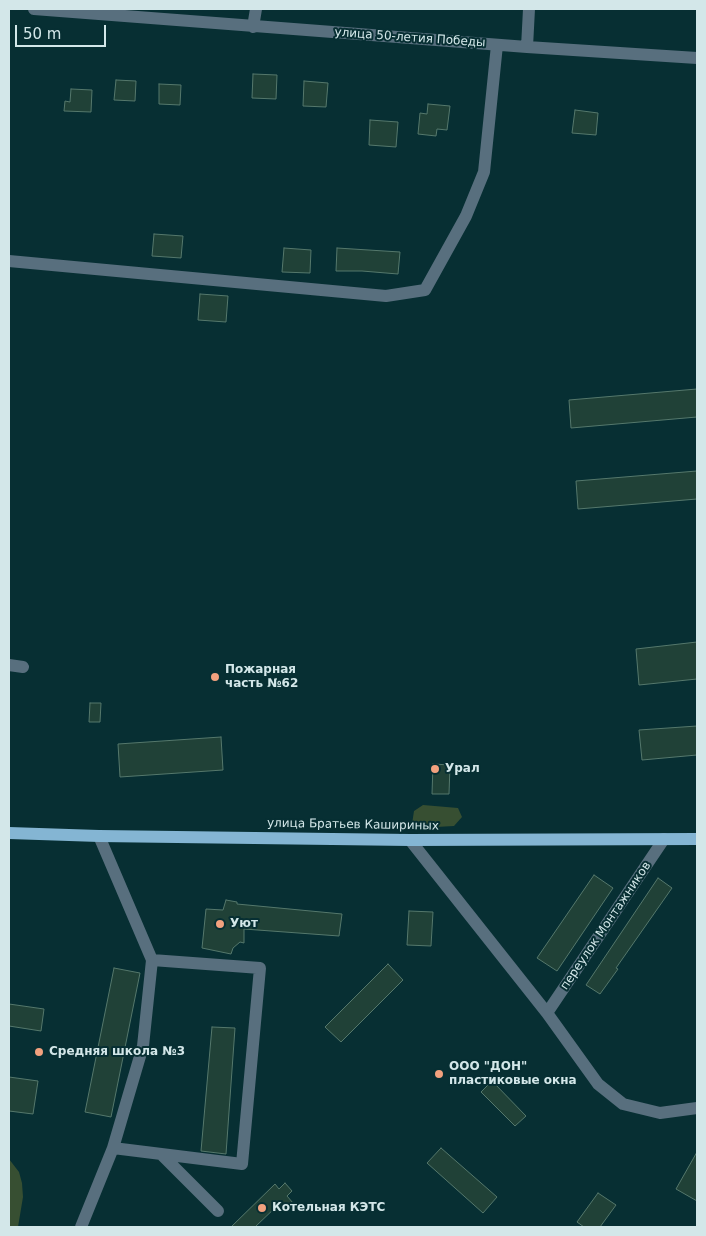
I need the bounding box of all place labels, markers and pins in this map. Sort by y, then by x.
place label: Пожарная часть №62 [225,663,298,691]
marker: Пожарная часть №62 [209,671,221,683]
place label: Урал [445,762,480,776]
marker: Урал [429,763,441,775]
place label: Уют [230,917,258,931]
marker: Уют [214,918,226,930]
place label: Средняя школа №3 [49,1045,185,1059]
marker: Средняя школа №3 [33,1046,45,1058]
place label: ООО "ДОН" пластиковые окна [449,1060,577,1088]
marker: ООО "ДОН" пластиковые окна [433,1068,445,1080]
place label: Котельная КЭТС [272,1201,385,1215]
marker: Котельная КЭТС [256,1202,268,1214]

